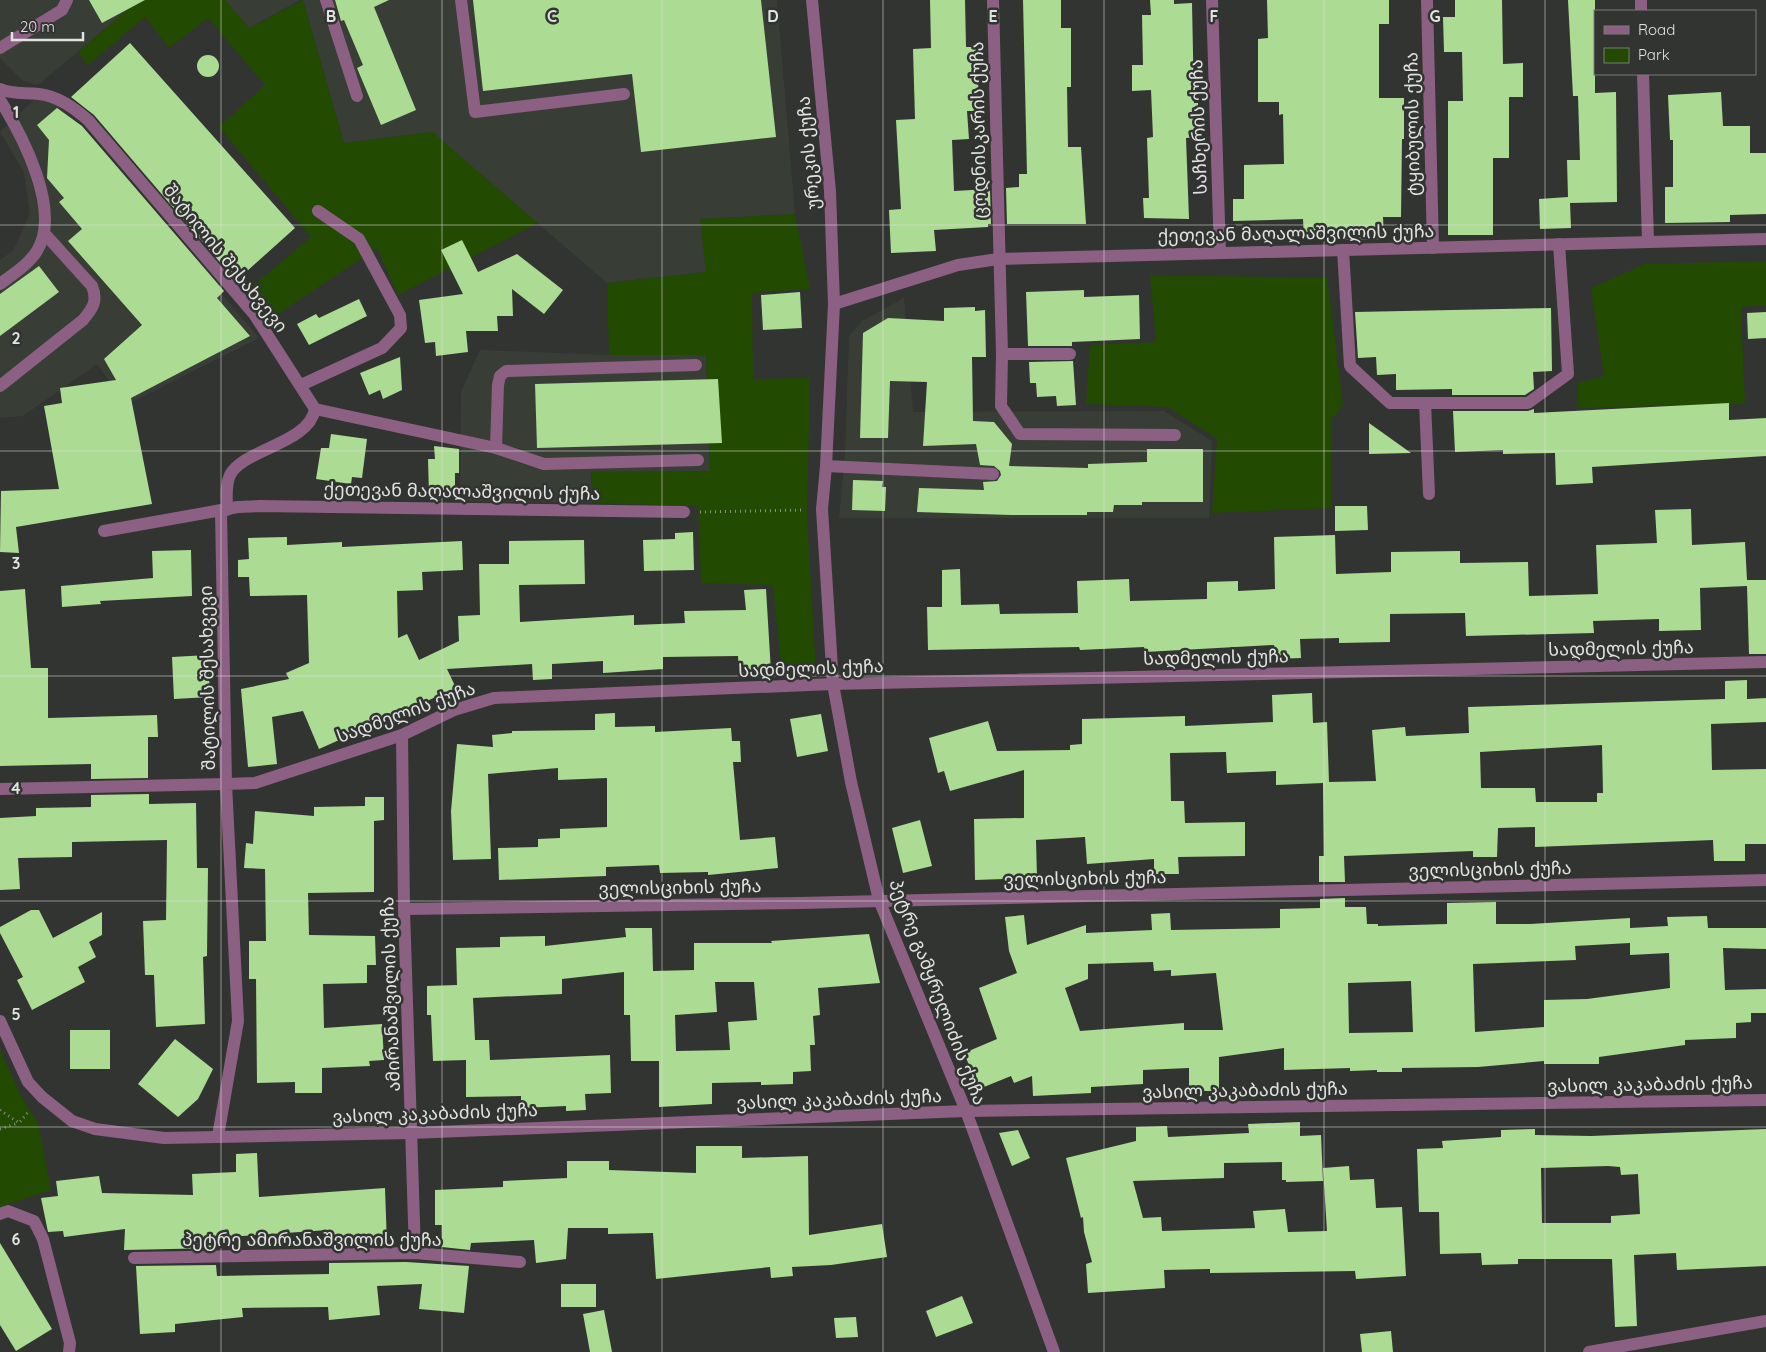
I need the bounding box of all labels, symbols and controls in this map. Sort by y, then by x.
text: B [326,6,336,26]
text: C [547,6,557,26]
text: D [767,6,779,26]
text: E [988,6,998,26]
text: F [1210,6,1219,26]
text: G [1429,6,1441,26]
scale bar [12,10,84,42]
legend [1594,10,1756,75]
text: 20 m [20,17,55,36]
text: Road [1638,20,1675,39]
street label: ცოდნისკარის ქუჩა [965,41,991,219]
text: Park [1638,45,1670,64]
street label: ტყიბულის ქუჩა [1399,52,1425,196]
street label: საჩხერის ქუჩა [1184,59,1212,195]
street label: ურეკის ქუჩა [792,95,824,211]
text: 1 [13,102,19,122]
street label: შატილის შესახვევი [159,179,293,337]
street label: ქეთევან მაღალაშვილის ქუჩა [1157,219,1435,247]
text: 2 [11,328,21,348]
street label: ქეთევან მაღალაშვილის ქუჩა [323,477,601,505]
text: 3 [12,553,20,573]
street label: შატილის შესახვევი [194,585,220,771]
street label: სადმელის ქუჩა [1548,635,1694,661]
street label: სადმელის ქუჩა [1143,644,1289,670]
street label: სადმელის ქუჩა [738,654,884,682]
street label: სადმელის ქუჩა [334,676,478,748]
text: 4 [11,778,21,798]
street label: ველისციხის ქუჩა [1408,856,1572,882]
street label: ველისციხის ქუჩა [1003,865,1167,891]
street label: ველისციხის ქუჩა [598,874,762,900]
street label: პეტრე გამყრელიძის ქუჩა [884,876,992,1108]
street label: ამირანაშვილის ქუჩა [375,896,405,1092]
text: 5 [11,1004,21,1024]
street label: ვასილ კაკაბაძის ქუჩა [1547,1071,1753,1097]
street label: ვასილ კაკაბაძის ქუჩა [1142,1077,1348,1103]
street label: ვასილ კაკაბაძის ქუჩა [736,1084,942,1114]
street label: ვასილ კაკაბაძის ქუჩა [332,1098,538,1128]
street label: პეტრე ამირანაშვილის ქუჩა [182,1228,442,1251]
text: 6 [12,1229,21,1249]

